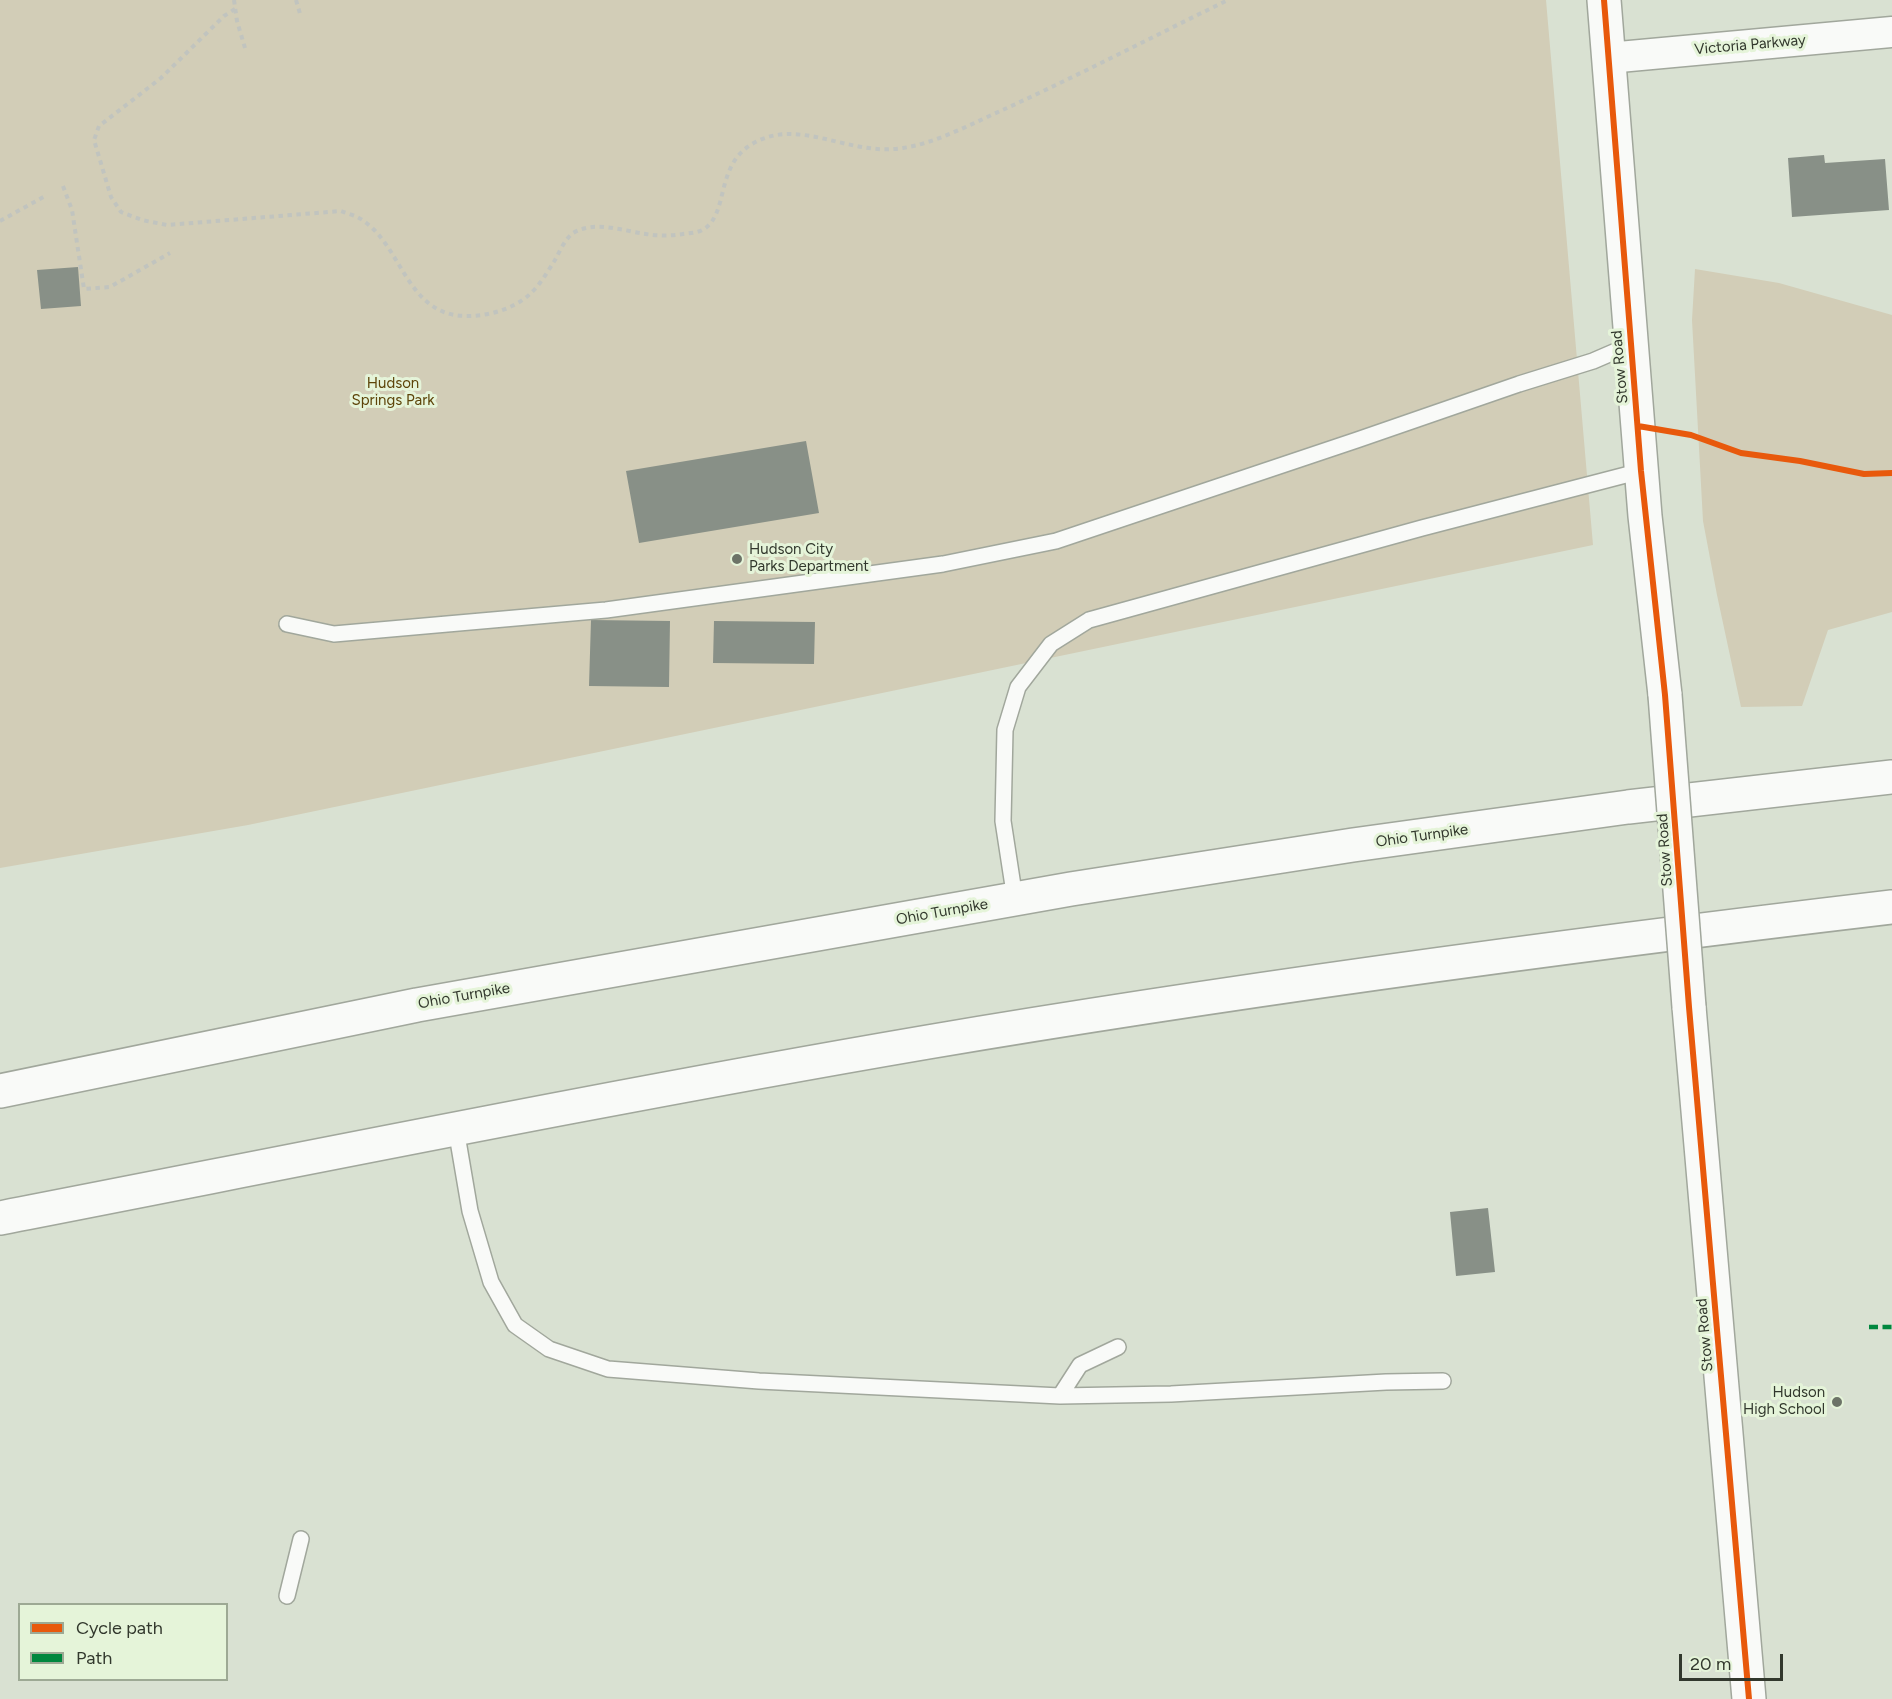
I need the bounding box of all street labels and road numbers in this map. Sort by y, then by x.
street label: Victoria Parkway [1694,31,1806,59]
street label: Stow Road [1608,330,1632,404]
street label: Stow Road [1653,813,1677,887]
street label: Ohio Turnpike [1375,821,1469,851]
street label: Ohio Turnpike [895,895,989,929]
street label: Ohio Turnpike [417,979,511,1013]
street label: Stow Road [1693,1298,1717,1372]

